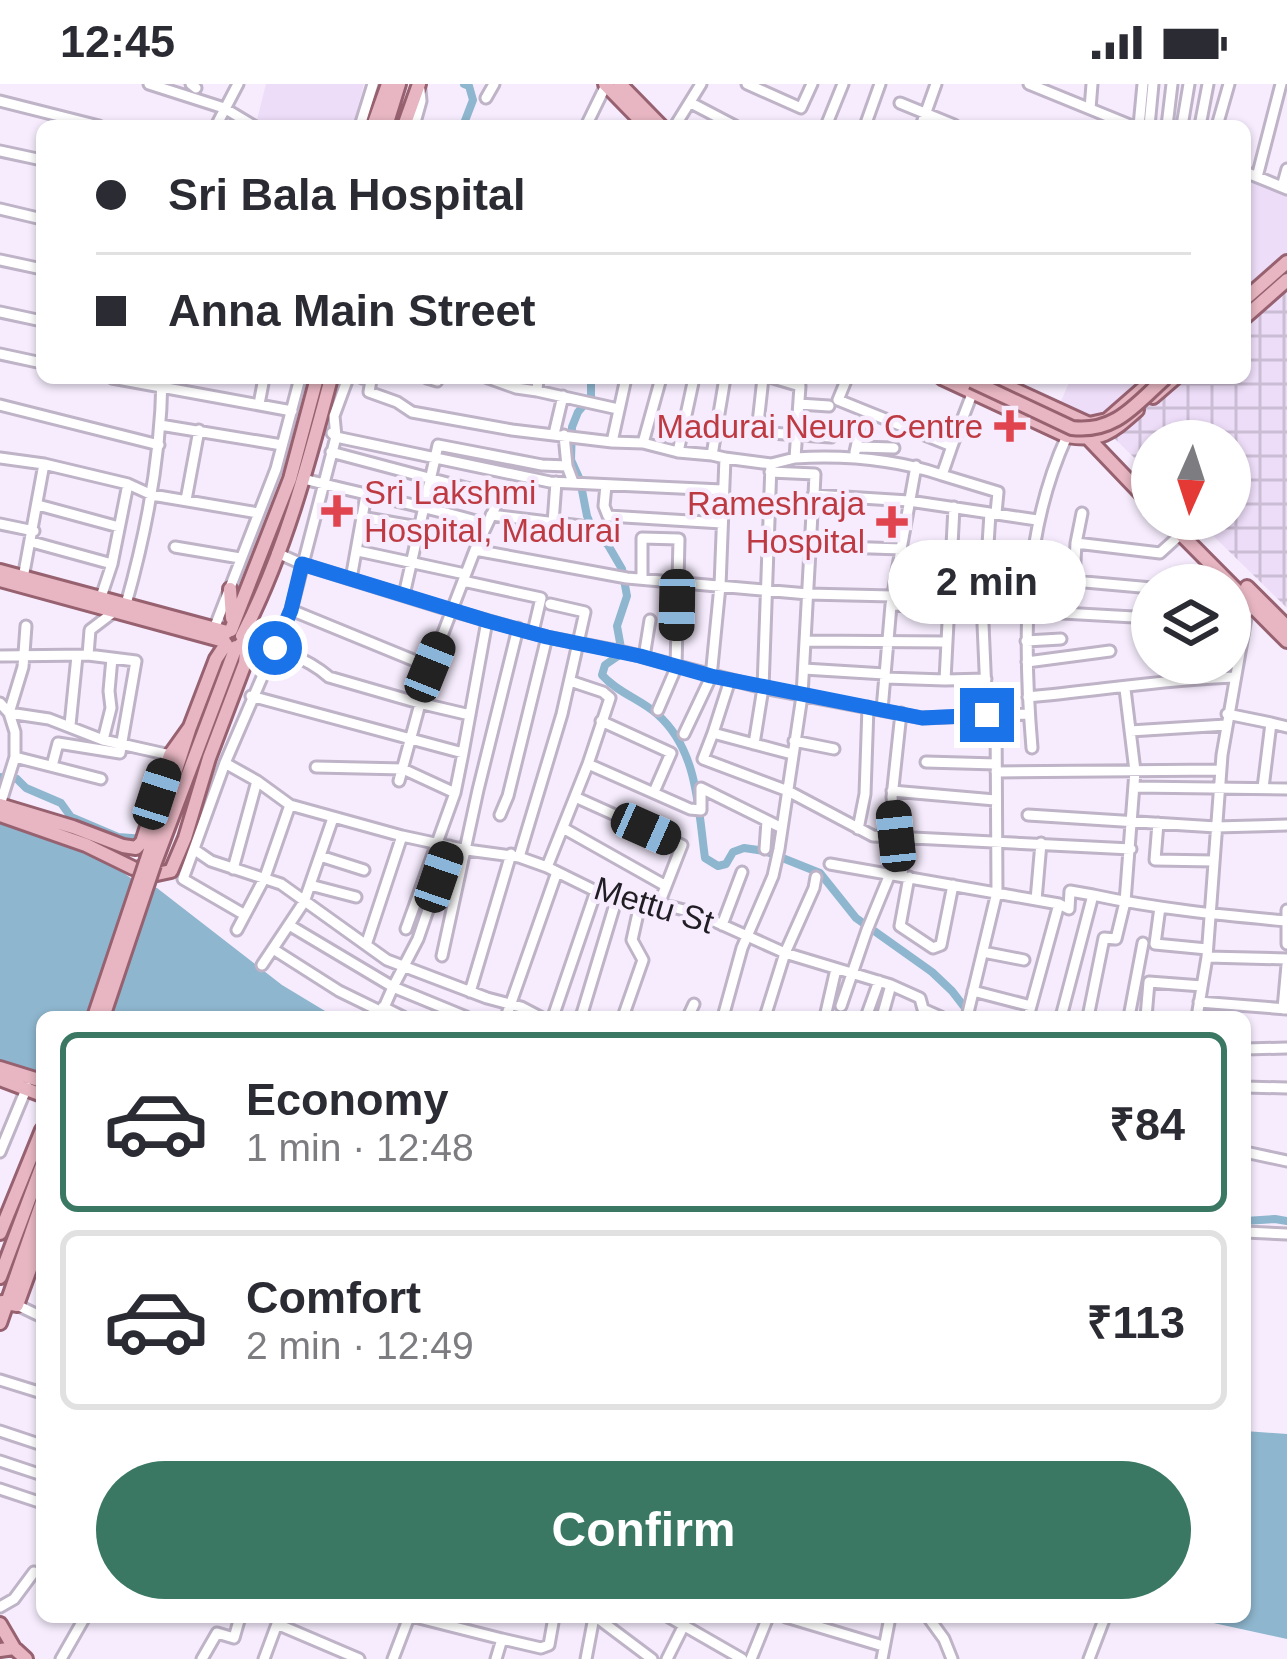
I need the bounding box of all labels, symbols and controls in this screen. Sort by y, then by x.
text: 12:45 [60,16,175,67]
text: Sri Bala Hospital [168,169,526,220]
text: Anna Main Street [168,285,536,336]
place label: Madurai Neuro Centre [657,408,983,445]
marker: Madurai Neuro Centre [994,410,1026,442]
north arrow [1131,420,1251,540]
map controls [1131,420,1251,684]
place label: Sri Lakshmi Hospital, Madurai [364,474,621,549]
place label: Rameshraja Hospital [687,485,866,560]
marker: Sri Lakshmi Hospital, Madurai [321,495,353,527]
marker: Rameshraja Hospital [876,506,908,538]
callout: 2 min [888,541,1086,625]
text: 2 min [936,560,1038,603]
button: layers [1131,564,1251,684]
car [658,569,696,641]
route start [248,621,302,675]
car [400,627,460,707]
route end [960,688,1014,742]
car [129,754,185,834]
car [606,798,686,860]
car [874,798,918,874]
car [410,837,468,917]
street label: Mettu St [590,869,718,941]
icon: car [102,1068,210,1176]
text: Economy [246,1074,449,1125]
text: ₹84 [1109,1099,1185,1150]
text: 1 min · 12:48 [246,1126,474,1169]
icon: car [102,1266,210,1374]
text: Comfort [246,1272,421,1323]
text: ₹113 [1087,1297,1185,1348]
text: 2 min · 12:49 [246,1324,474,1367]
button: Confirm [96,1461,1191,1599]

